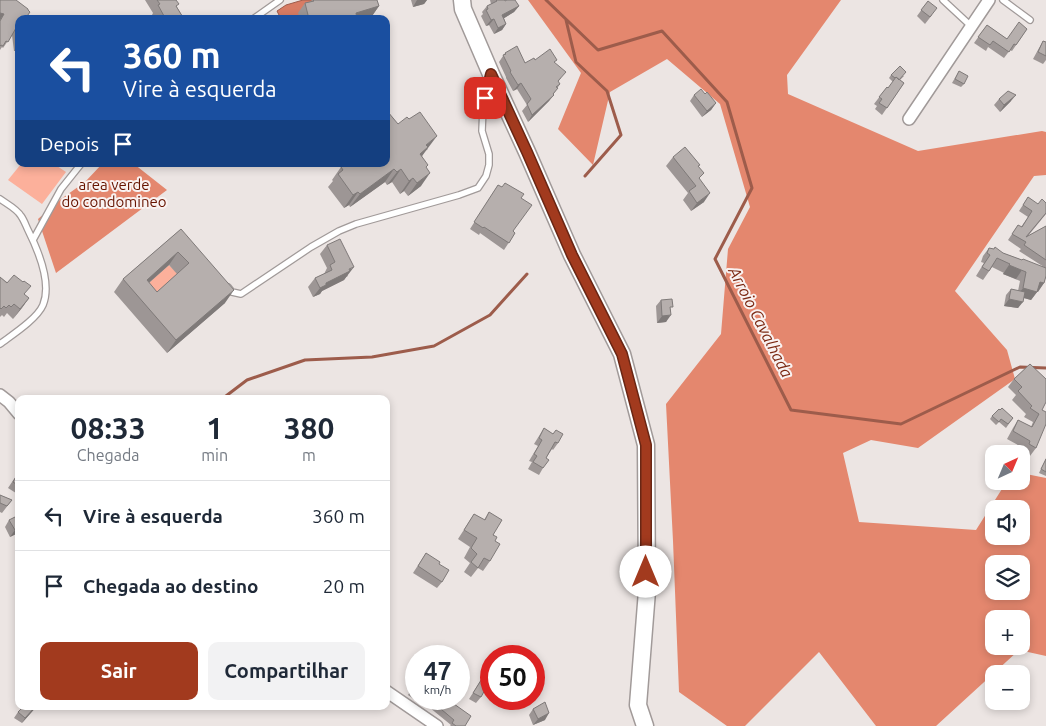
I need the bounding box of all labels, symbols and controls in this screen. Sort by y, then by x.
icon: left [40,35,105,100]
text: 360 m [123,35,221,75]
text: Vire à esquerda [123,76,277,101]
pin [464,77,506,119]
icon: arrive [471,84,499,112]
icon: arrive [109,130,137,158]
text: Depois [40,133,99,155]
park label: area verde do condomineo [61,176,167,210]
water label: Arroio Cavalhada [725,263,797,381]
text: 08:33 [71,411,146,445]
text: 1 [206,411,223,445]
text: 380 [284,411,334,445]
north arrow [985,445,1030,490]
map controls [985,445,1030,710]
text: Chegada [77,446,140,464]
text: min [201,446,228,464]
text: m [302,446,316,464]
button: sound [985,500,1030,545]
icon: left [40,502,68,530]
text: Vire à esquerda [83,505,223,527]
text: 360 m [312,505,365,527]
position arrow [619,545,671,597]
button: layers [985,555,1030,600]
icon: arrive [40,572,68,600]
text: Chegada ao destino [83,575,259,597]
text: 20 m [323,575,365,597]
button: + [985,610,1030,655]
button: Sair [40,642,198,700]
button: Compartilhar [208,642,365,700]
speed limit sign: 50 [480,645,545,710]
text: 47 [423,657,452,685]
button: − [985,665,1030,710]
text: km/h [424,683,451,696]

